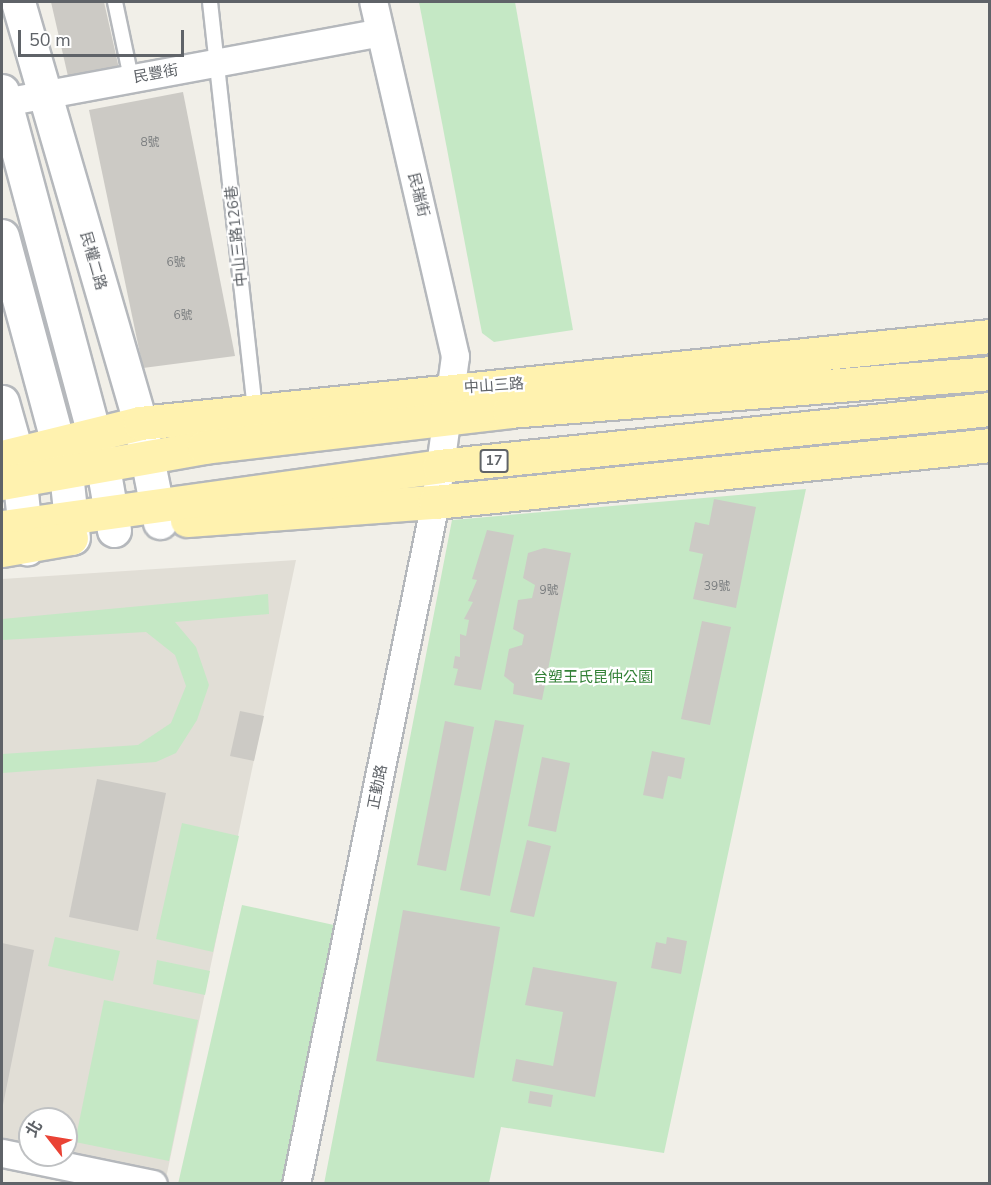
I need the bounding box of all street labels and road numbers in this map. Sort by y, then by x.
street label: 民豐街 [132,61,180,87]
street label: 民瑞街 [404,171,432,219]
street label: 中山三路126巷 [223,184,251,288]
street label: 民權二路 [76,230,110,292]
street label: 中山三路 [463,375,525,397]
road number: 17 [479,450,509,472]
street label: 正勤路 [365,763,391,811]

